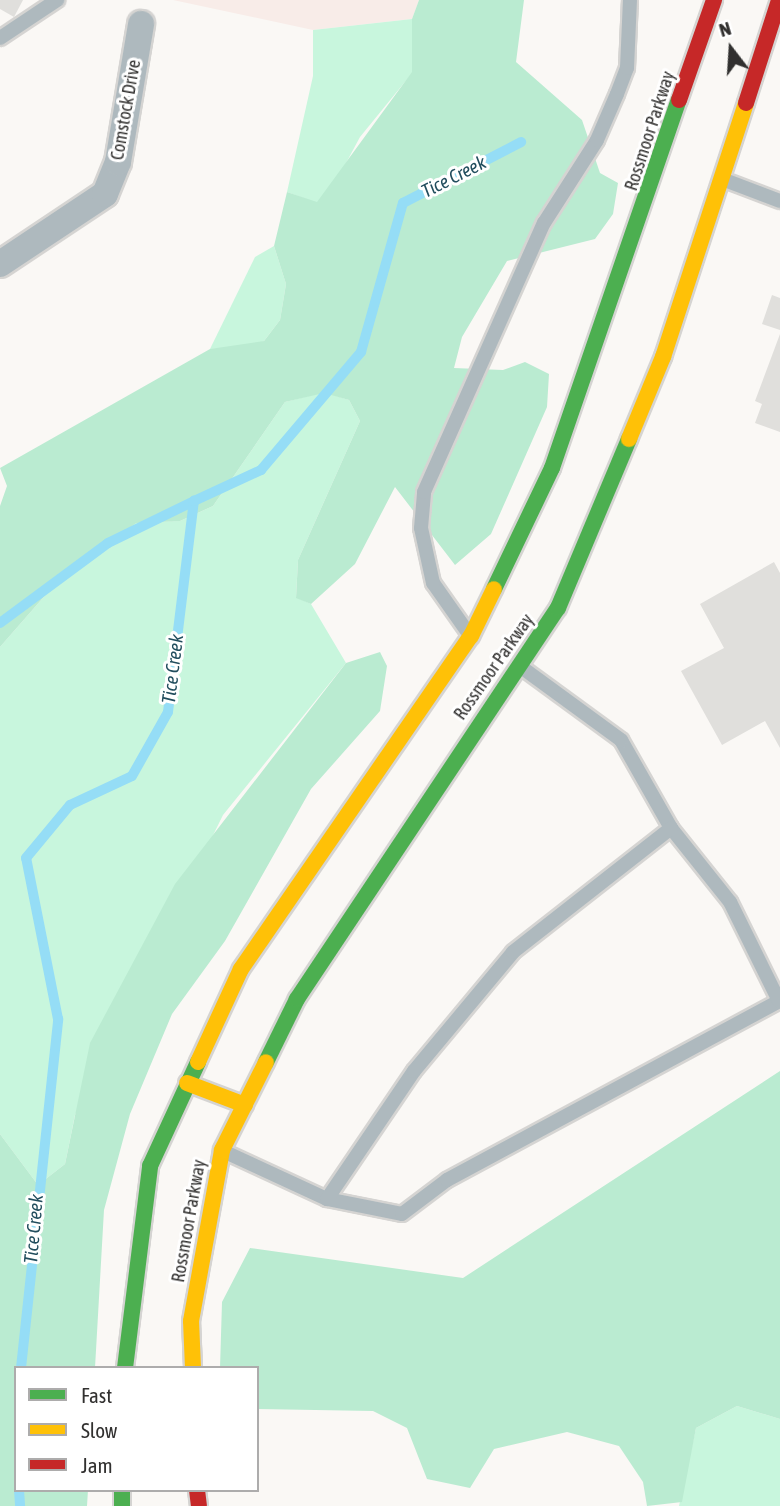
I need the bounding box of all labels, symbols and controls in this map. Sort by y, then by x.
north arrow [696,14,766,84]
text: N [716,17,733,41]
street label: Comstock Drive [107,58,145,162]
street label: Rossmoor Parkway [621,69,679,193]
water label: Tice Creek [418,151,490,203]
street label: Rossmoor Parkway [450,610,538,724]
water label: Tice Creek [157,633,189,705]
street label: Rossmoor Parkway [168,1158,210,1284]
water label: Tice Creek [20,1193,48,1265]
legend [14,1366,259,1492]
text: Fast [81,1383,112,1407]
text: Slow [81,1418,117,1442]
text: Jam [81,1453,113,1477]

